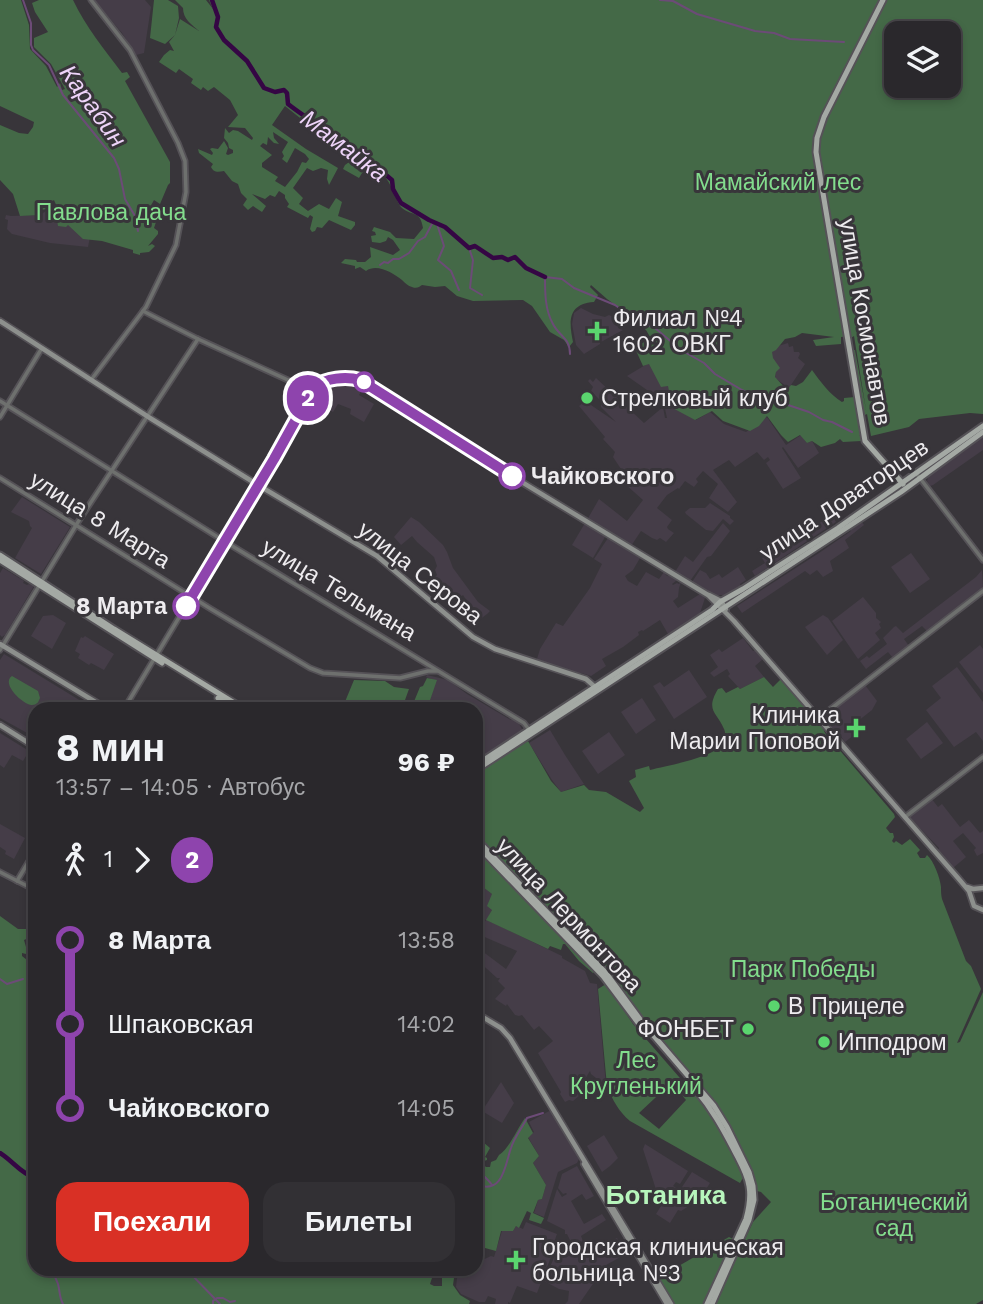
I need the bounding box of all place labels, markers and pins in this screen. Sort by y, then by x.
place label: Филиал №4 1602 ОВКГ [613,305,743,358]
marker: Филиал №4 1602 ОВКГ [587,321,607,341]
unlabelled marker [354,372,374,392]
place label: Стрелковый клуб [601,385,788,412]
marker: Стрелковый клуб [579,390,595,406]
marker: Чайковского [499,463,525,489]
place label: Чайковского [531,463,674,490]
place label: 8 Марта [76,593,167,620]
marker: 8 Марта [173,593,199,619]
place label: Клиника Марии Поповой [669,702,840,755]
marker: Клиника Марии Поповой [846,718,866,738]
place label: В Прицеле [788,993,905,1020]
marker: В Прицеле [766,998,782,1014]
place label: ФОНБЕТ [638,1016,734,1043]
marker: ФОНБЕТ [740,1021,756,1037]
place label: Ипподром [838,1029,947,1056]
marker: Ипподром [816,1034,832,1050]
place label: Городская клиническая больница №3 [532,1234,784,1287]
marker: Городская клиническая больница №3 [506,1250,526,1270]

